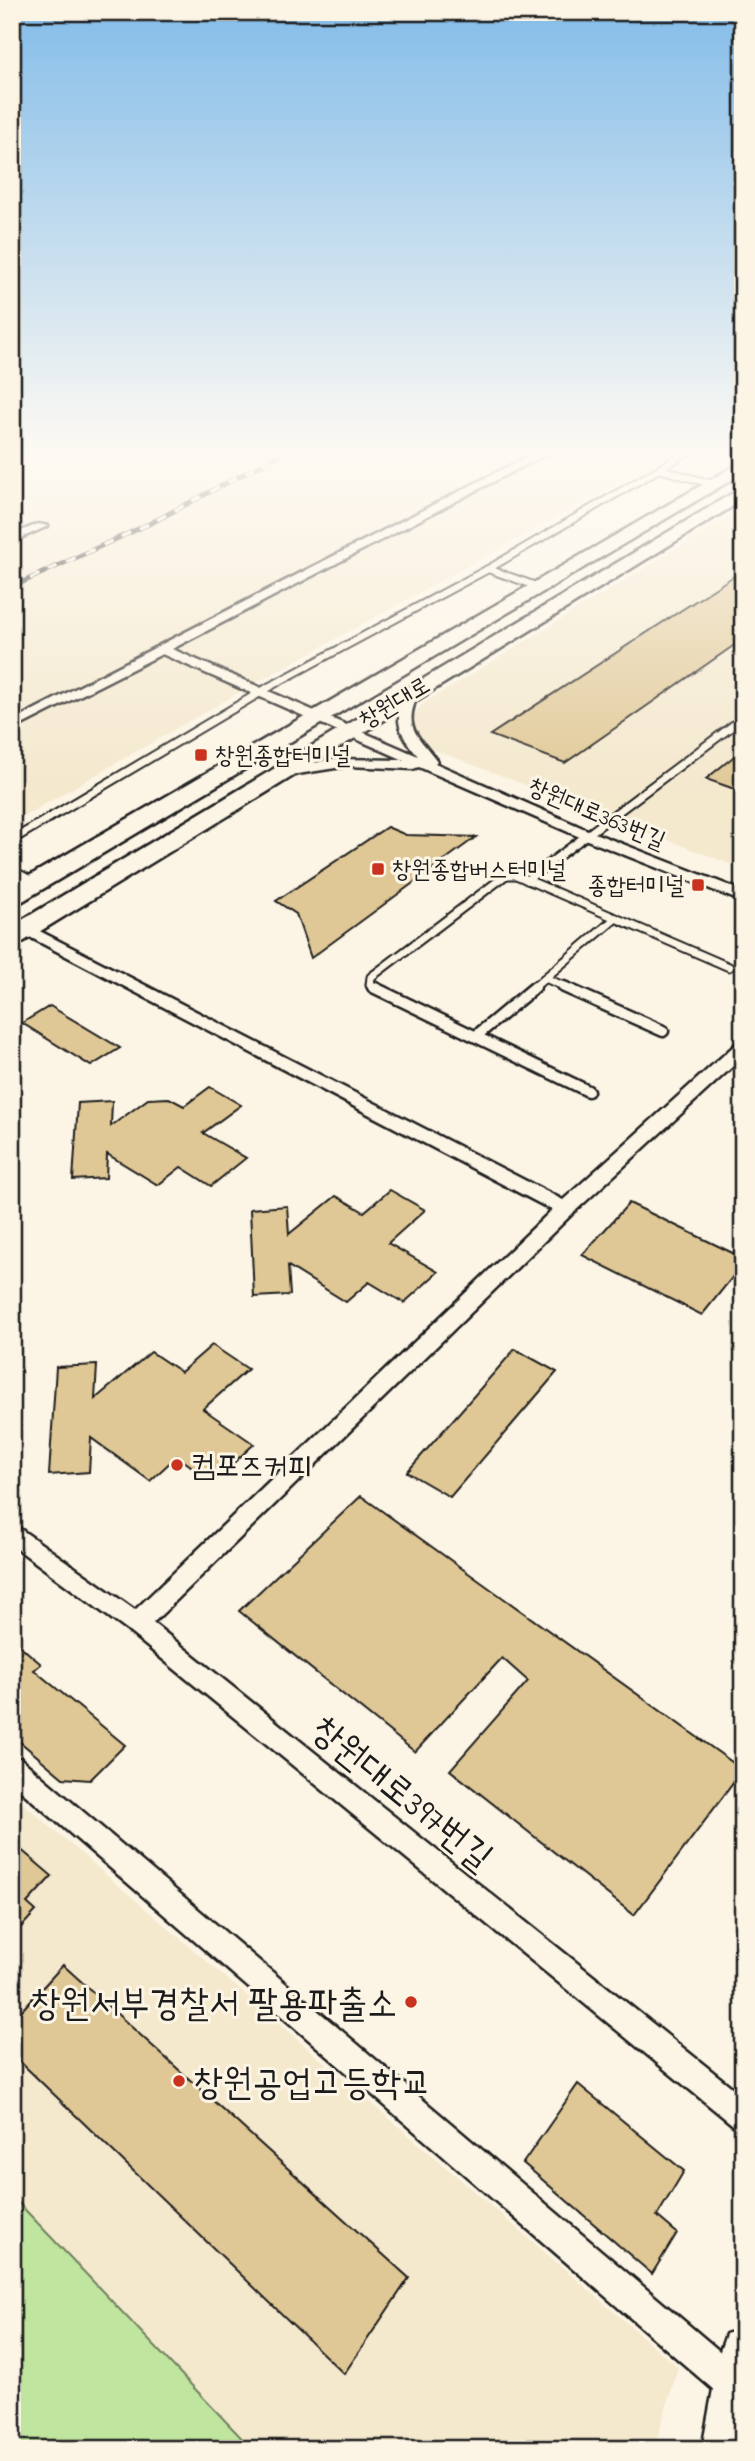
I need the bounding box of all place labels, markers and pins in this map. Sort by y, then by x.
place label: 창원종합터미널 [215,740,350,775]
marker: 창원종합터미널 [193,747,209,763]
place label: 창원종합버스터미널 [392,854,566,889]
marker: 창원종합버스터미널 [370,861,386,877]
place label: 종합터미널 [587,870,684,905]
marker: 종합터미널 [690,877,706,893]
place label: 컴포즈커피 [191,1446,312,1490]
marker: 컴포즈커피 [169,1457,185,1473]
place label: 창원서부경찰서 팔용파출소 [30,1979,397,2033]
marker: 창원서부경찰서 팔용파출소 [403,1994,419,2010]
place label: 창원공업고등학교 [193,2058,431,2112]
marker: 창원공업고등학교 [171,2073,187,2089]

